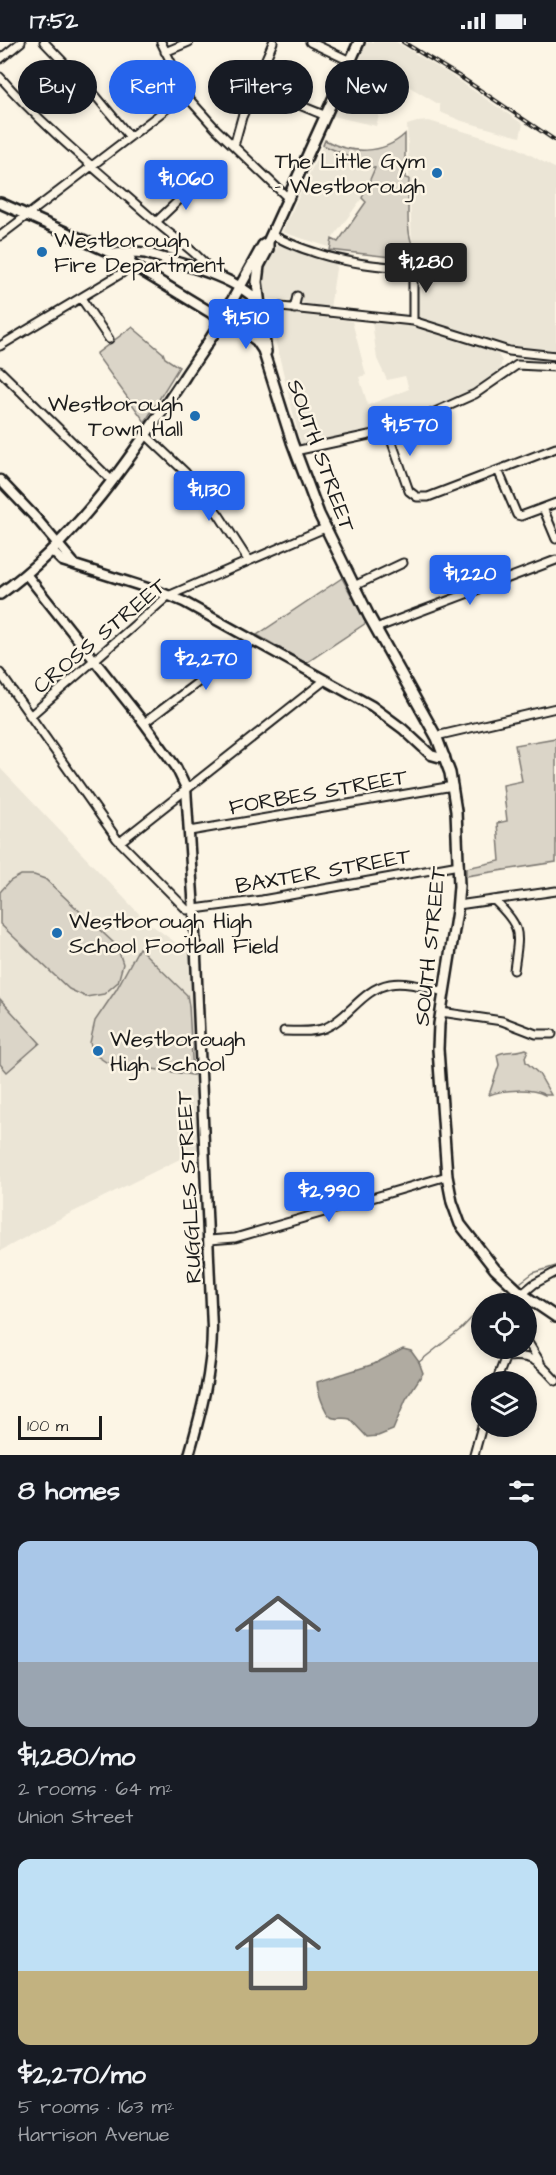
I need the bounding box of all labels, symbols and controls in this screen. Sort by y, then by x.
text: 17:52 [30,6,78,37]
chip: Buy [18,60,97,114]
chip: Rent [109,60,196,114]
chip: Filters [208,60,313,114]
chip: New [325,60,409,114]
place label: The Little Gym - Westborough [274,146,425,203]
pin: $1,060 [137,160,235,211]
text: $1,060 [158,165,214,193]
marker: The Little Gym - Westborough [430,166,444,180]
place label: Westborough Fire Department [54,225,225,281]
pin: $1,280 [377,243,475,294]
marker: Westborough Fire Department [35,245,49,259]
text: $1,280 [399,248,453,276]
pin: $1,510 [197,299,295,350]
text: $1,510 [223,304,269,332]
street label: SOUTH STREET [279,375,363,536]
place label: Westborough Town Hall [48,389,183,445]
pin: $1,570 [361,406,459,457]
marker: Westborough Town Hall [188,409,202,423]
text: $1,570 [382,411,438,439]
pin: $1,130 [160,471,258,522]
text: $1,130 [188,476,230,504]
pin: $1,220 [421,555,519,606]
text: $1,220 [444,560,496,588]
street label: CROSS STREET [26,571,174,701]
pin: $2,270 [157,640,255,691]
text: $2,270 [175,645,237,673]
street label: FORBES STREET [227,761,410,823]
street label: BAXTER STREET [233,841,414,902]
street label: SOUTH STREET [407,865,454,1028]
place label: Westborough High School Football Field [69,906,278,962]
marker: Westborough High School Football Field [50,926,64,940]
place label: Westborough High School [110,1024,245,1081]
marker: Westborough High School [91,1044,105,1058]
street label: RUGGLES STREET [169,1089,210,1284]
pin: $2,990 [280,1172,378,1223]
text: $2,990 [298,1177,360,1205]
map controls [471,1293,537,1437]
button: locate [471,1293,537,1359]
button: layers [471,1371,537,1437]
scale bar [18,1413,102,1440]
text: 100 m [27,1415,68,1437]
text: 8 homes [18,1473,120,1509]
icon: filters [505,1475,538,1508]
icon: home [224,1580,332,1688]
text: $1,280/mo [18,1739,135,1775]
text: 2 rooms · 64 m² [18,1775,173,1803]
text: Union Street [18,1803,133,1831]
icon: home [224,1898,332,2006]
text: $2,270/mo [18,2057,146,2093]
text: 5 rooms · 163 m² [18,2093,174,2121]
text: Harrison Avenue [18,2121,170,2149]

